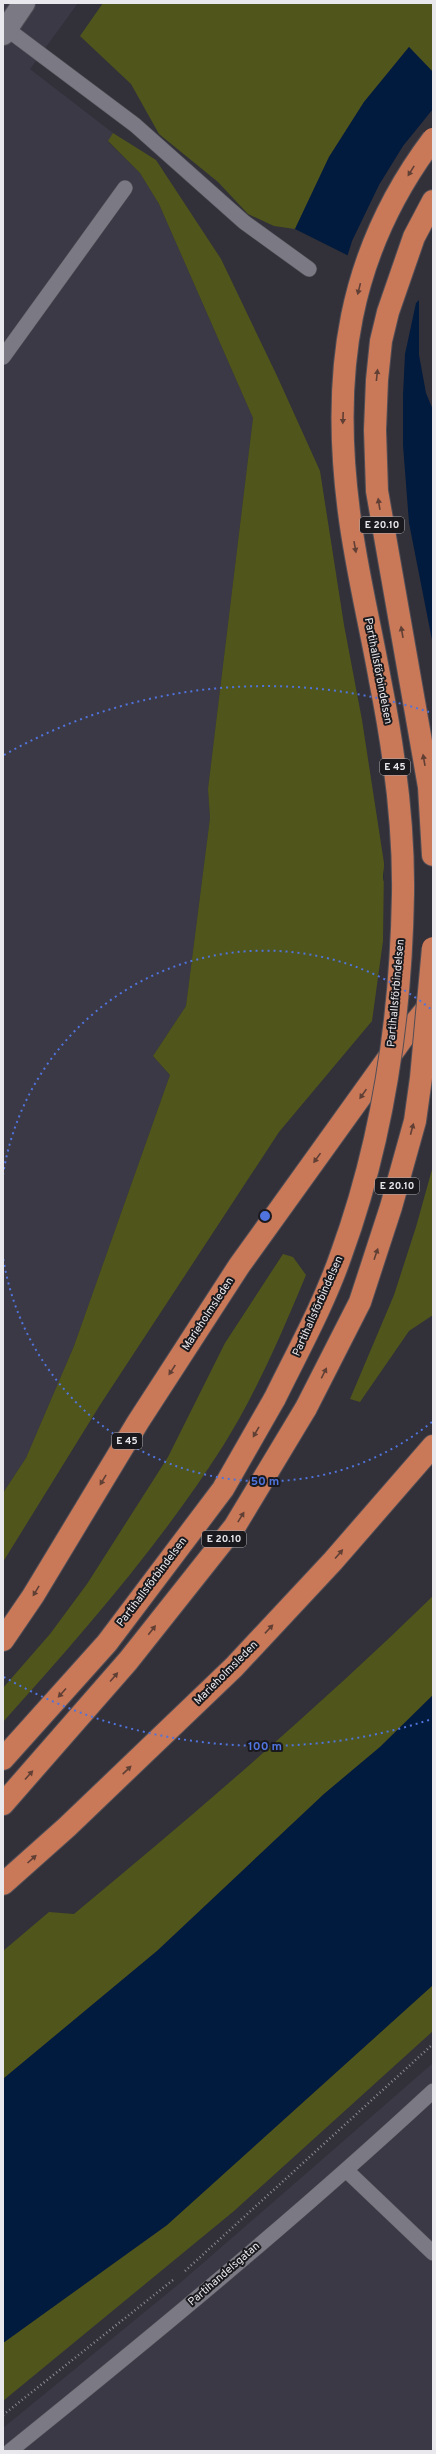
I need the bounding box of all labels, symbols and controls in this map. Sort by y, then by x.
one-way arrow [407,166,415,176]
one-way arrow [355,283,361,295]
one-way arrow [374,368,381,381]
one-way arrow [340,412,346,425]
one-way arrow [376,498,382,510]
road number: E 20.10 [360,517,404,533]
one-way arrow [352,541,358,553]
street label: Partihallsförbindelsen [361,617,395,725]
one-way arrow [398,626,404,638]
one-way arrow [421,754,427,766]
road number: E 45 [380,759,410,775]
street label: Partihallsförbindelsen [384,938,408,1048]
one-way arrow [359,1088,367,1099]
one-way arrow [409,1123,415,1135]
one-way arrow [313,1153,321,1164]
road number: E 20.10 [375,1178,419,1194]
centre of rings [258,1209,272,1223]
one-way arrow [373,1248,379,1260]
street label: Partihallsförbindelsen [290,1254,346,1358]
street label: Marieholmsleden [179,1275,237,1353]
one-way arrow [168,1365,176,1375]
one-way arrow [321,1367,327,1379]
one-way arrow [252,1426,259,1438]
road number: E 45 [112,1433,142,1449]
text: 50 m [251,1474,279,1490]
one-way arrow [99,1475,107,1485]
one-way arrow [237,1511,244,1523]
road number: E 20.10 [202,1531,246,1547]
street label: Partihallsförbindelsen [114,1535,190,1629]
one-way arrow [334,1550,343,1559]
one-way arrow [32,1585,39,1597]
one-way arrow [265,1624,274,1634]
one-way arrow [148,1625,157,1636]
street label: Marieholmsleden [191,1638,261,1708]
one-way arrow [110,1672,119,1683]
one-way arrow [58,1687,67,1698]
text: 100 m [248,1739,282,1755]
one-way arrow [122,1765,132,1775]
one-way arrow [24,1771,33,1780]
one-way arrow [27,1854,37,1863]
street label: Partihandelsgatan [185,2239,263,2309]

